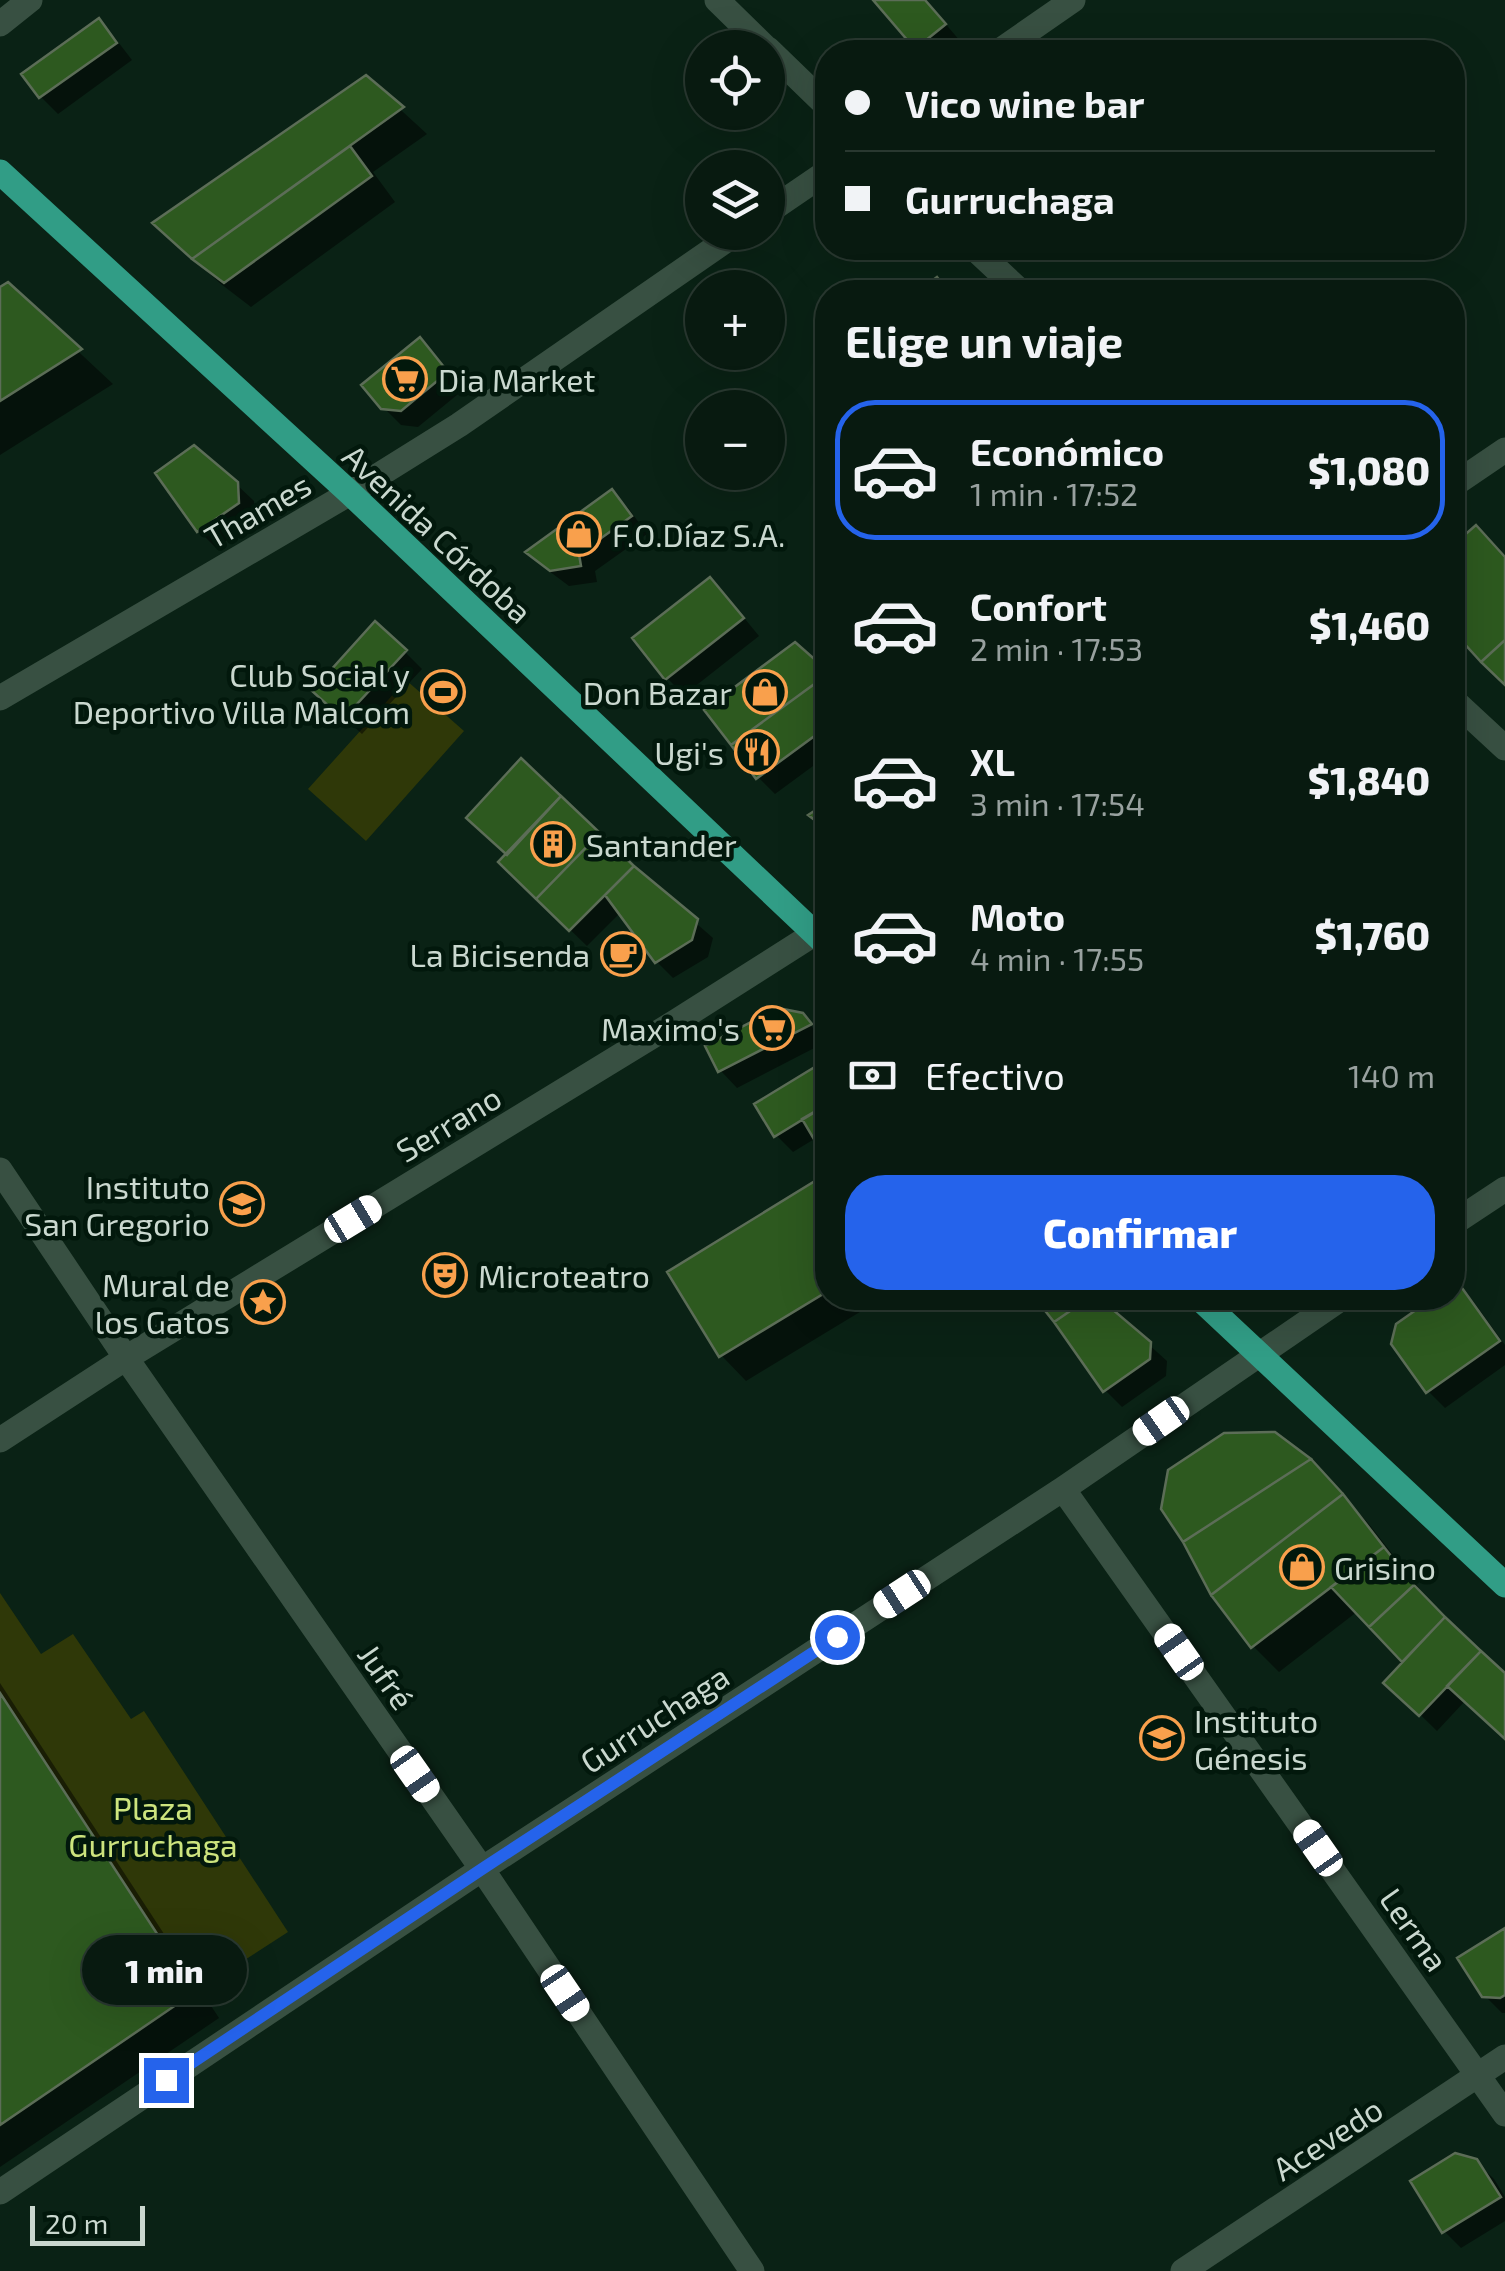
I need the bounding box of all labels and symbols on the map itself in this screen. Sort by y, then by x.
supermarket icon: Dia Market [382,356,428,402]
place label: Dia Market [438,360,596,398]
street label: Avenida Córdoba [336,436,540,630]
street label: Thames [197,464,317,556]
shop icon: F.O.Díaz S.A. [556,511,602,557]
place label: F.O.Díaz S.A. [612,515,785,553]
place label: Club Social y Deportivo Villa Malcom [73,655,410,730]
sports icon: Club Social y Deportivo Villa Malcom [420,669,466,715]
shop icon: Don Bazar [742,669,788,715]
place label: Don Bazar [583,673,732,711]
restaurant icon: Ugi's [734,729,780,775]
place label: Ugi's [654,733,724,771]
building icon: Santander [530,821,576,867]
place label: Santander [586,825,737,863]
cafe icon: La Bicisenda [600,931,646,977]
place label: La Bicisenda [410,935,590,973]
supermarket icon: Maximo's [749,1005,795,1051]
place label: Maximo's [601,1009,740,1047]
street label: Serrano [389,1077,507,1169]
place label: Instituto San Gregorio [24,1167,210,1242]
school or university icon: Instituto San Gregorio [219,1181,265,1227]
car [320,1191,386,1247]
theatre icon: Microteatro [422,1252,468,1298]
place label: Microteatro [478,1256,650,1294]
place label: Mural de los Gatos [95,1265,230,1340]
place icon: Mural de los Gatos [240,1279,286,1325]
car [1128,1392,1194,1450]
shop icon: Grisino [1279,1544,1325,1590]
place label: Grisino [1334,1548,1436,1586]
car [869,1565,935,1623]
route start [815,1615,860,1660]
car [1150,1619,1208,1685]
street label: Jufré [351,1636,423,1716]
street label: Gurruchaga [573,1656,735,1780]
place label: Instituto Génesis [1194,1701,1318,1776]
school or university icon: Instituto Génesis [1139,1715,1185,1761]
car [386,1741,444,1807]
park label: Plaza Gurruchaga [68,1788,238,1863]
car [1289,1815,1347,1881]
street label: Lerma [1373,1880,1457,1978]
callout: 1 min [84,1935,248,2005]
car [536,1960,594,2026]
route end [144,2058,189,2103]
street label: Acevedo [1265,2089,1389,2187]
scale bar [30,2201,145,2246]

